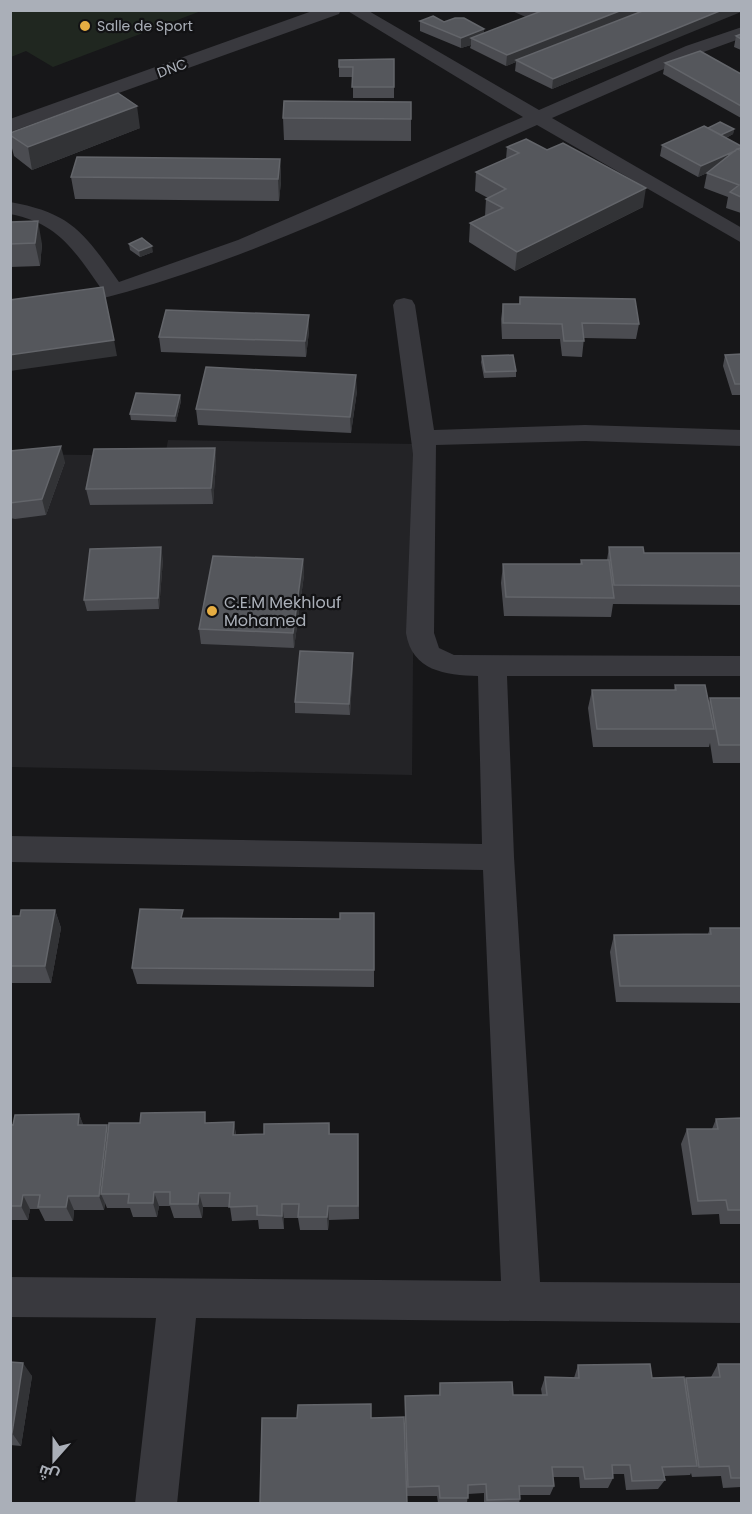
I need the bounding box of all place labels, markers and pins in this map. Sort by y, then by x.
place label: Salle de Sport [97,16,193,36]
marker: Salle de Sport [78,19,92,33]
place label: C.E.M Mekhlouf Mohamed [224,591,341,632]
marker: C.E.M Mekhlouf Mohamed [205,604,219,618]

